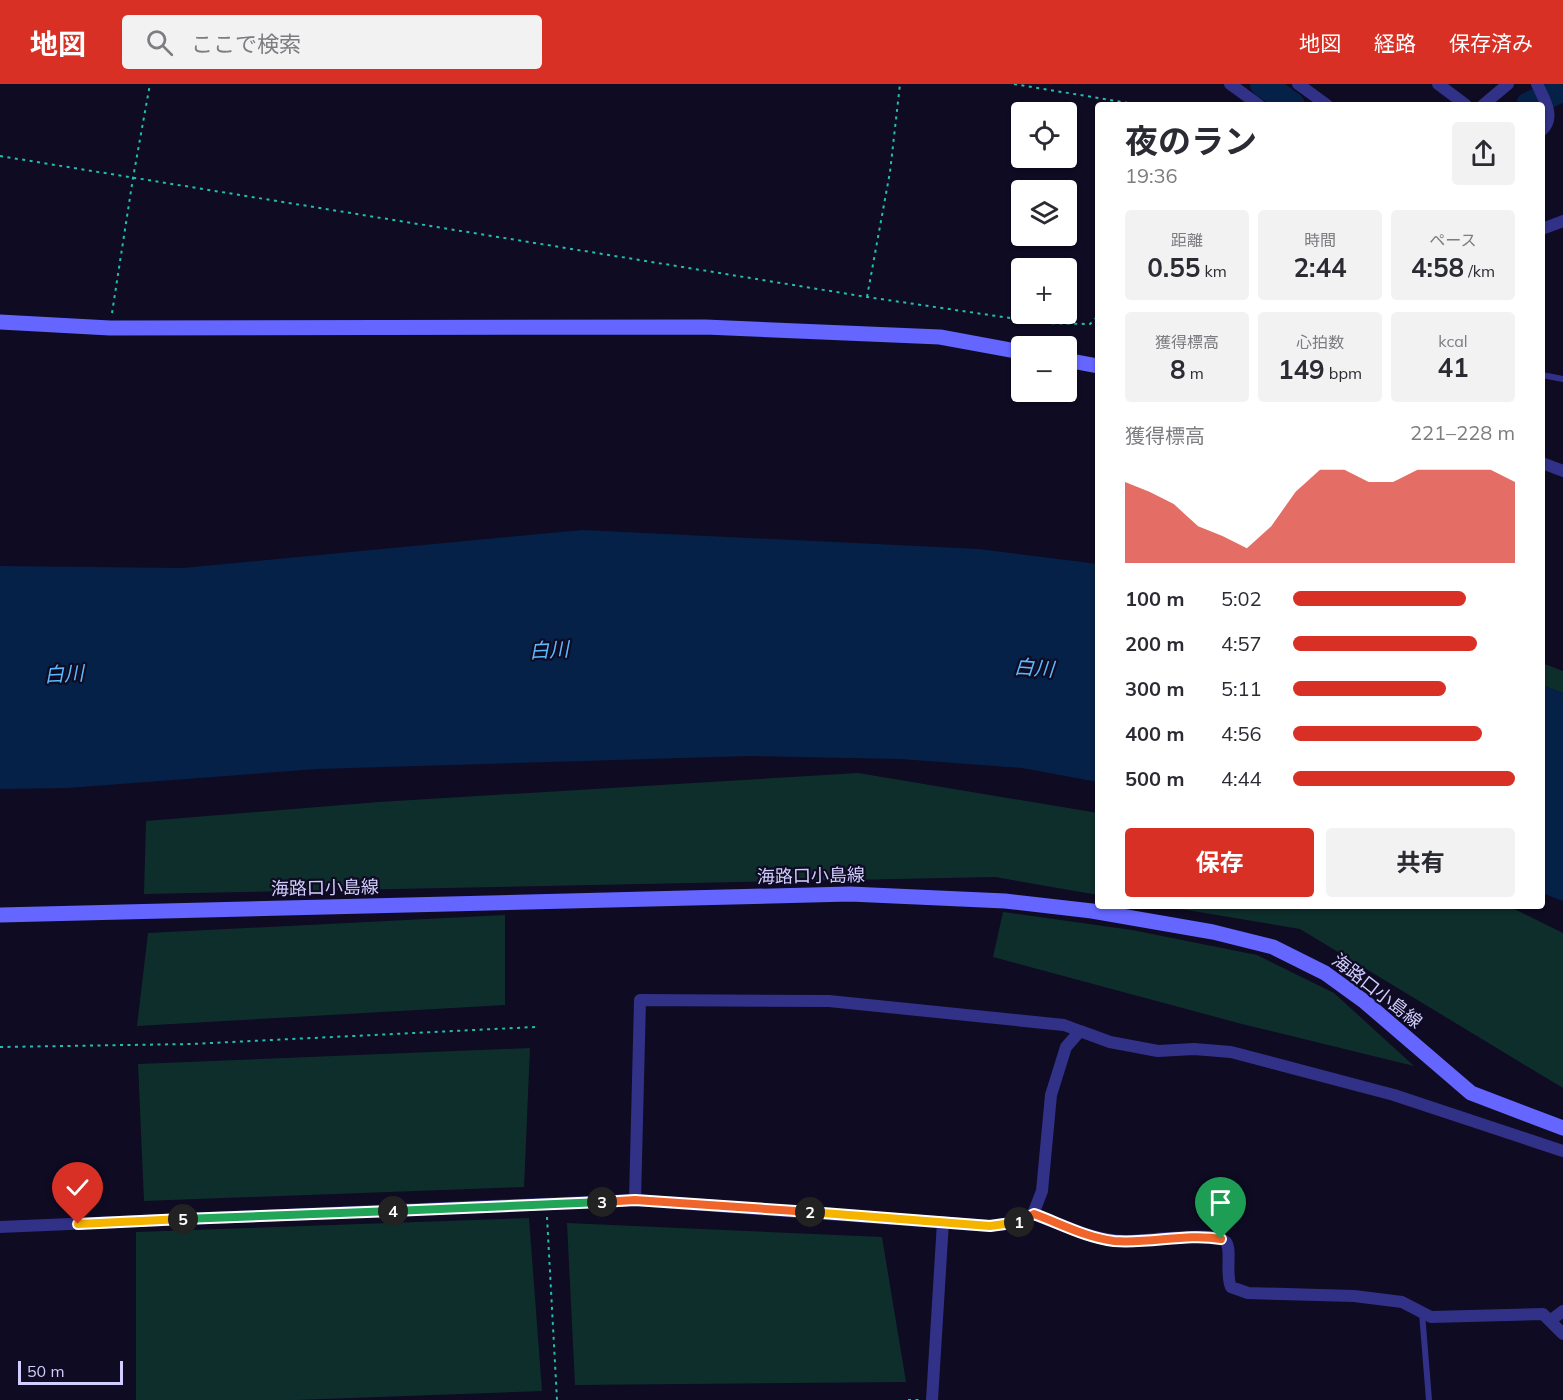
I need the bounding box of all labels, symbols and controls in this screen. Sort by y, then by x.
search box [122,15,542,69]
text: 地図 [30,26,86,61]
icon: search [143,26,176,59]
text: ここで検索 [191,30,301,58]
text: 地図 [1299,30,1341,56]
text: 経路 [1374,30,1416,56]
text: 保存済み [1449,30,1533,56]
map controls [1011,102,1077,402]
button: locate [1011,102,1077,168]
text: 夜のラン [1125,120,1257,161]
button: share [1452,122,1515,185]
text: 19:36 [1125,163,1178,188]
button: layers [1011,180,1077,246]
text: 距離 [1171,230,1203,250]
text: 時間 [1304,230,1336,250]
text: ペース [1429,230,1477,250]
text: 0.55 [1147,251,1200,284]
text: 2:44 [1293,251,1347,284]
text: 4:58 [1411,251,1464,284]
button: + [1011,258,1077,324]
text: km [1200,261,1227,281]
text: /km [1464,261,1495,281]
text: kcal [1438,331,1468,351]
text: 獲得標高 [1155,332,1219,352]
text: 心拍数 [1296,332,1344,352]
button: − [1011,336,1077,402]
text: 41 [1437,351,1469,384]
text: 8 [1170,353,1186,386]
text: 149 [1278,353,1325,386]
text: m [1186,363,1204,383]
text: bpm [1325,363,1362,383]
text: 221–228 m [1410,420,1515,445]
text: 獲得標高 [1125,423,1205,448]
text: 100 m [1125,586,1184,611]
text: 5:02 [1221,586,1262,611]
text: 200 m [1125,631,1184,656]
text: 4:57 [1221,631,1262,656]
water label: 白川 [528,636,572,663]
water label: 白川 [1013,654,1057,682]
water label: 白川 [43,660,87,687]
text: 300 m [1125,676,1184,701]
text: 5:11 [1221,676,1262,701]
text: 400 m [1125,721,1184,746]
text: 4:56 [1221,721,1262,746]
text: 500 m [1125,766,1184,791]
text: 4:44 [1221,766,1262,791]
button: 保存 [1125,828,1314,897]
button: 共有 [1326,828,1515,897]
street label: 海路口小島線 [757,863,865,888]
street label: 海路口小島線 [271,875,379,900]
street label: 海路口小島線 [1328,948,1427,1033]
pin [52,1162,103,1224]
icon: check [61,1171,94,1204]
pin [1195,1177,1246,1239]
icon: arrive [1204,1186,1237,1219]
pin: 3 [587,1187,617,1217]
text: 3 [597,1192,607,1212]
pin: 4 [378,1196,408,1226]
pin: 2 [795,1197,825,1227]
text: 4 [388,1201,398,1221]
text: 2 [805,1202,815,1222]
pin: 5 [168,1204,198,1234]
pin: 1 [1004,1207,1034,1237]
text: 5 [178,1209,188,1229]
text: 1 [1014,1212,1024,1232]
scale bar [18,1358,123,1386]
text: 50 m [27,1361,64,1381]

